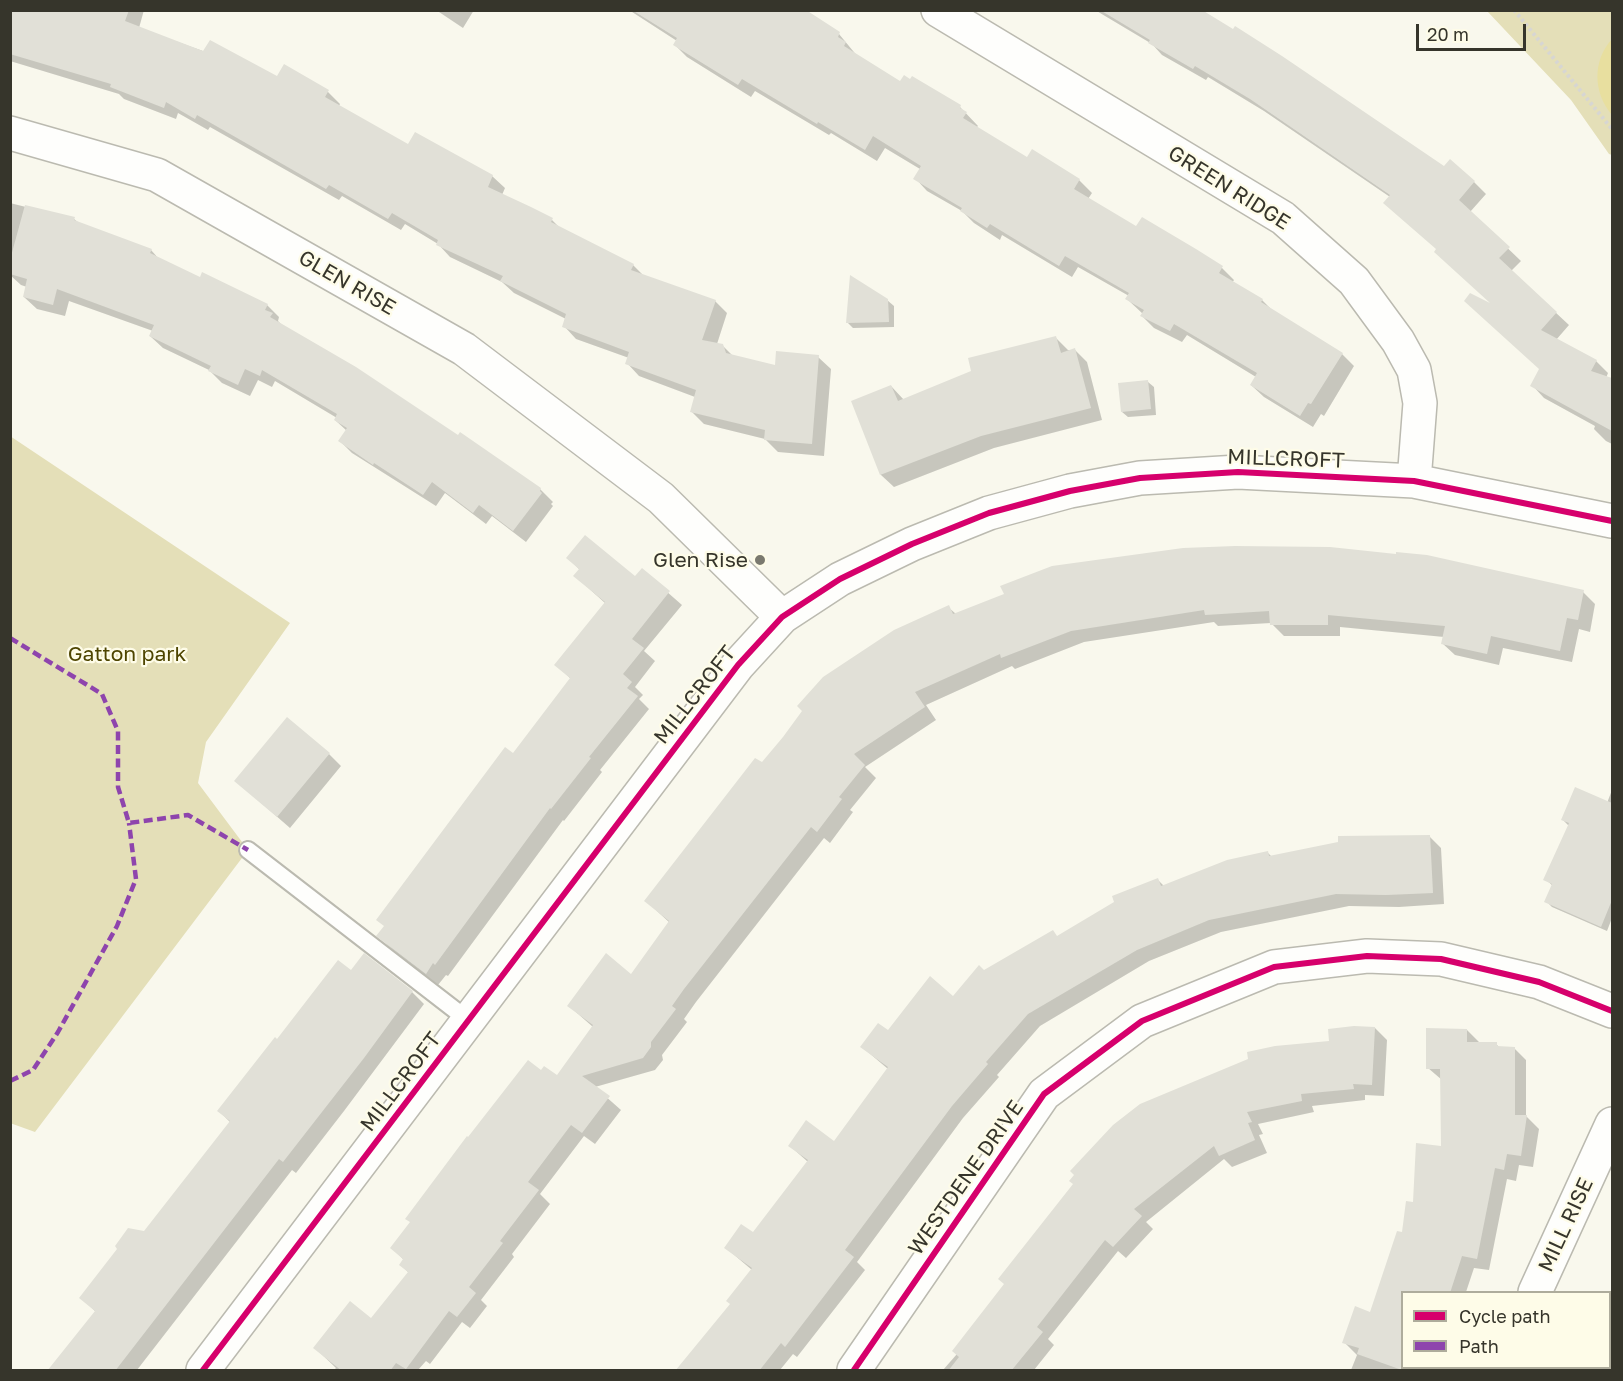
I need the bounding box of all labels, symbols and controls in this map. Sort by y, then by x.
scale bar [1419,12,1528,50]
text: 20 m [1427,23,1469,45]
street label: GREEN RIDGE [1163,140,1295,236]
street label: GLEN RISE [294,245,400,321]
street label: MILLCROFT [1227,444,1345,474]
place label: Glen Rise [653,547,748,573]
marker: Glen Rise [753,553,767,567]
park label: Gatton park [68,641,186,667]
street label: MILLCROFT [649,641,741,749]
street label: MILLCROFT [355,1027,447,1137]
street label: WESTDENE DRIVE [903,1096,1029,1260]
street label: MILL RISE [1533,1174,1599,1276]
legend [1401,1291,1611,1369]
text: Cycle path [1459,1305,1551,1327]
text: Path [1459,1335,1499,1357]

